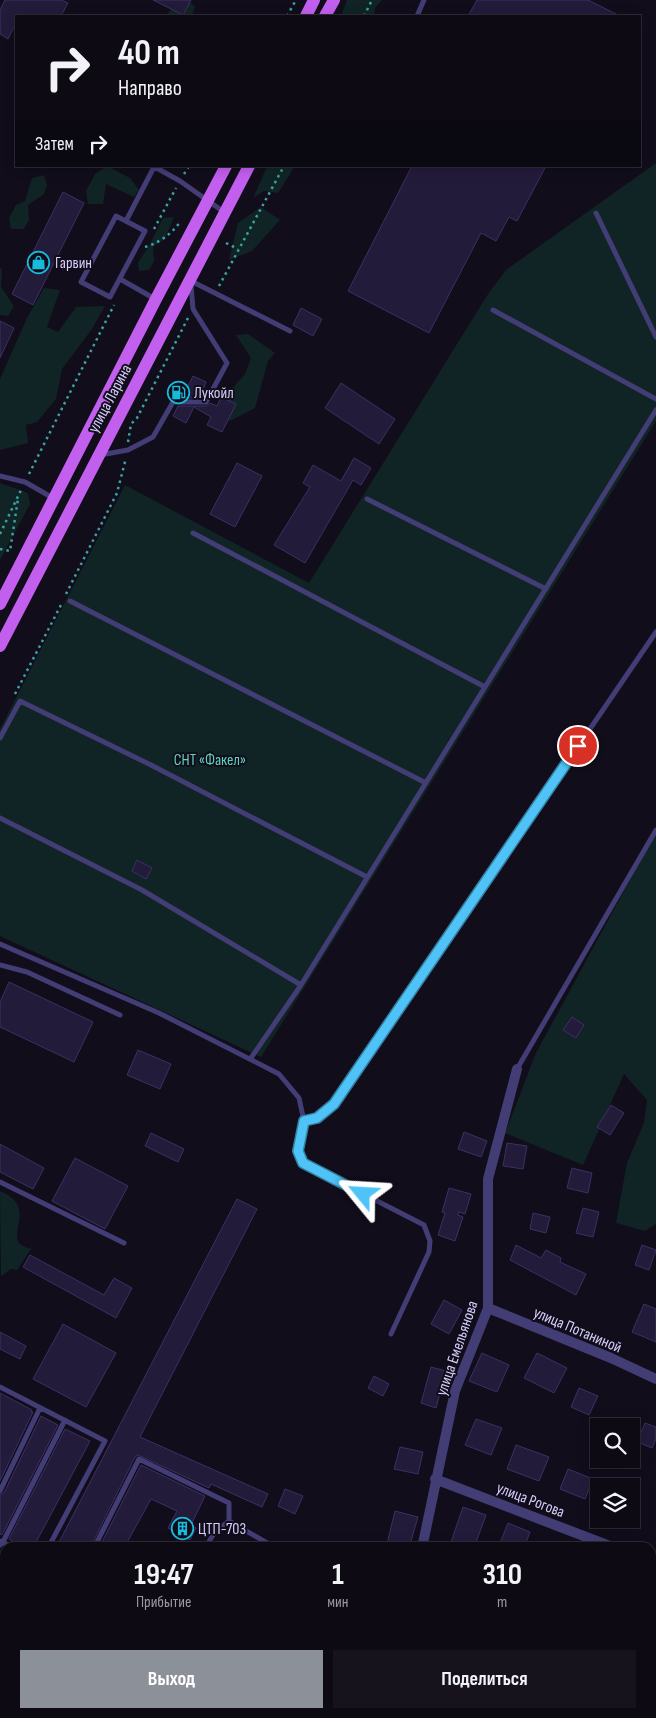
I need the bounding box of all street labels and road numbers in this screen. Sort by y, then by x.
street label: улица Ларина [84,361,136,436]
street label: улица Емельянова [432,1298,483,1399]
street label: улица Потаниной [530,1303,624,1357]
street label: улица Рогова [494,1479,567,1522]

